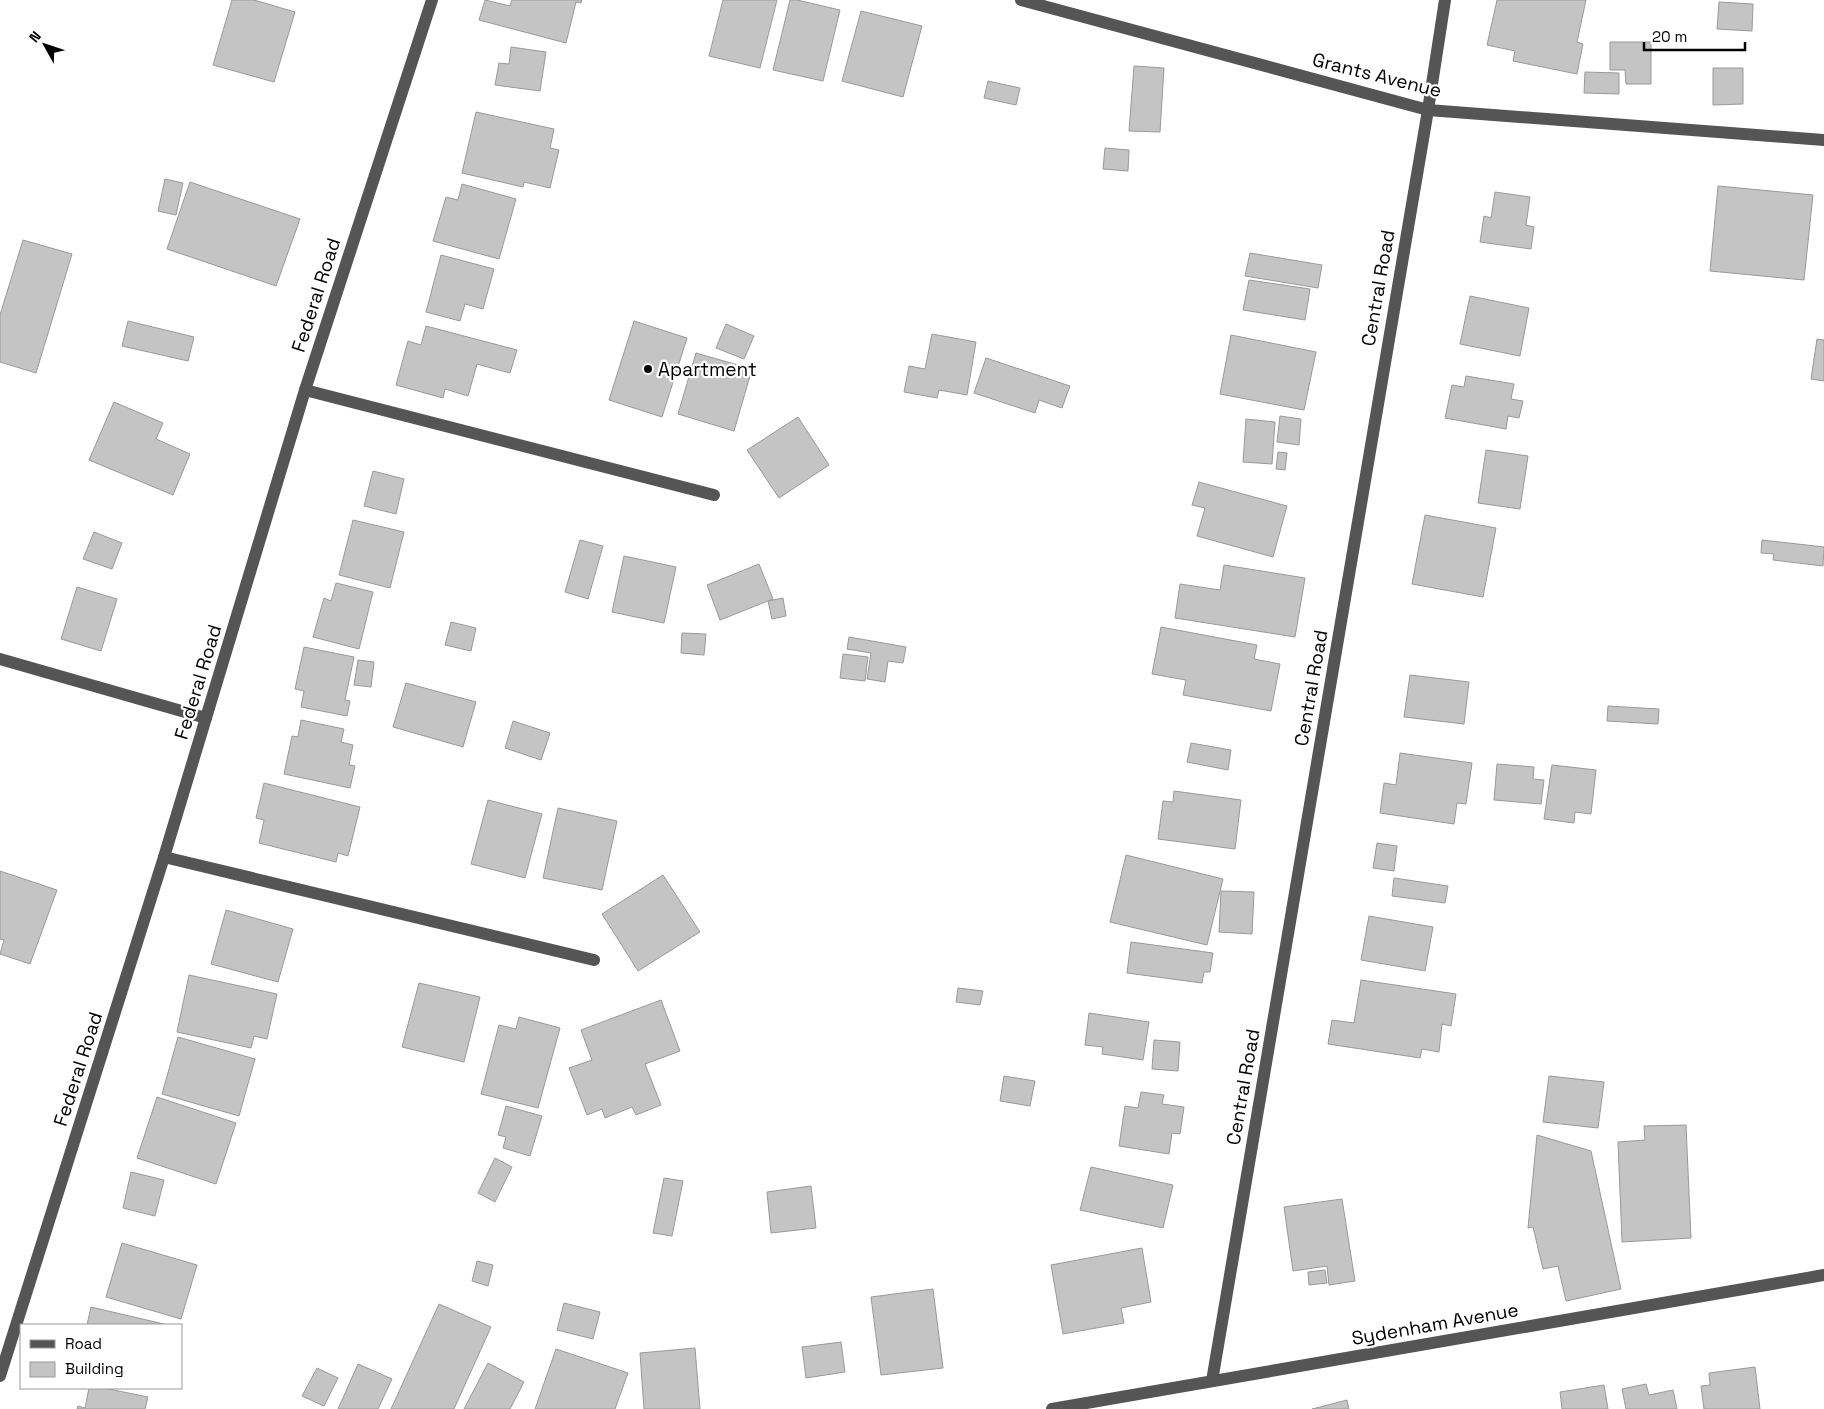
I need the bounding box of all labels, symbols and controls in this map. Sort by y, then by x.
north arrow [20,20,70,70]
scale bar [1644,20,1745,52]
text: N [25,27,45,46]
text: 20 m [1652,27,1687,46]
street label: Grants Avenue [1310,47,1444,103]
street label: Central Road [1355,228,1401,348]
street label: Federal Road [286,235,346,355]
place label: Apartment [658,357,757,382]
marker: Apartment [642,363,654,375]
street label: Federal Road [169,622,227,742]
street label: Central Road [1288,628,1334,748]
street label: Federal Road [48,1009,108,1129]
street label: Central Road [1220,1027,1266,1147]
street label: Sydenham Avenue [1350,1297,1520,1351]
legend [20,1324,182,1389]
text: Road [65,1334,102,1353]
text: Building [65,1359,124,1378]

